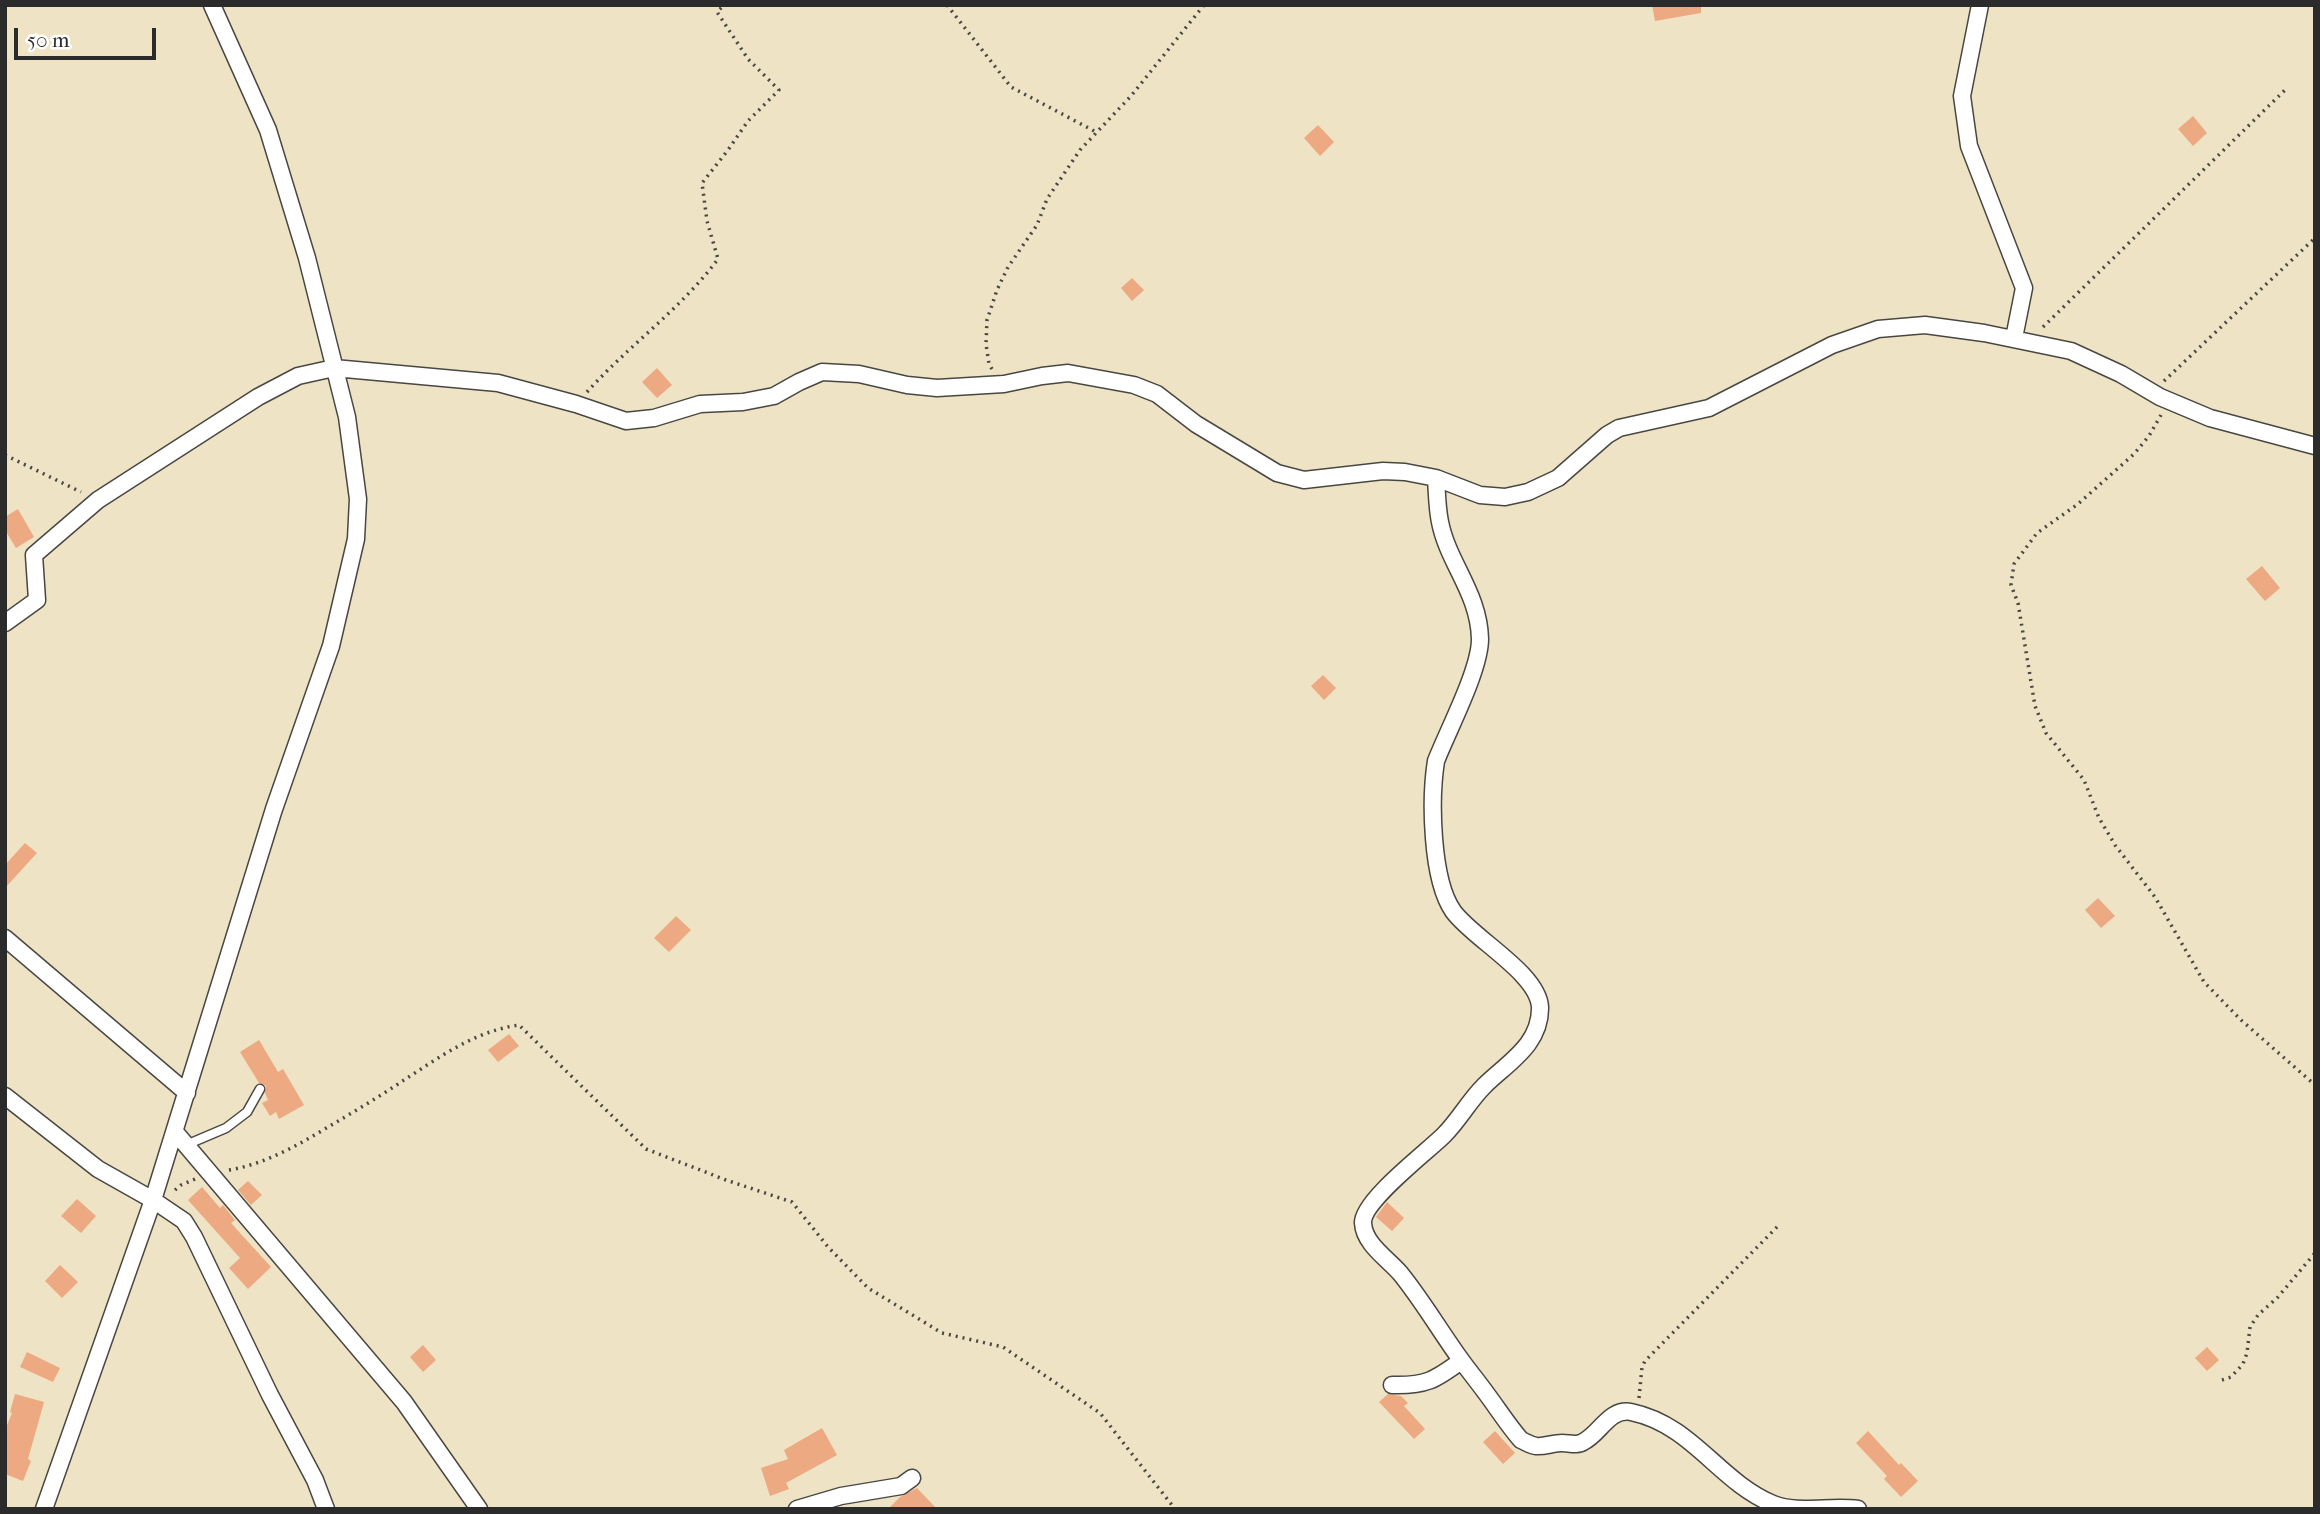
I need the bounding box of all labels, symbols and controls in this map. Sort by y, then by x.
scale bar [18,14,159,58]
text: 50 m [27,28,70,52]

